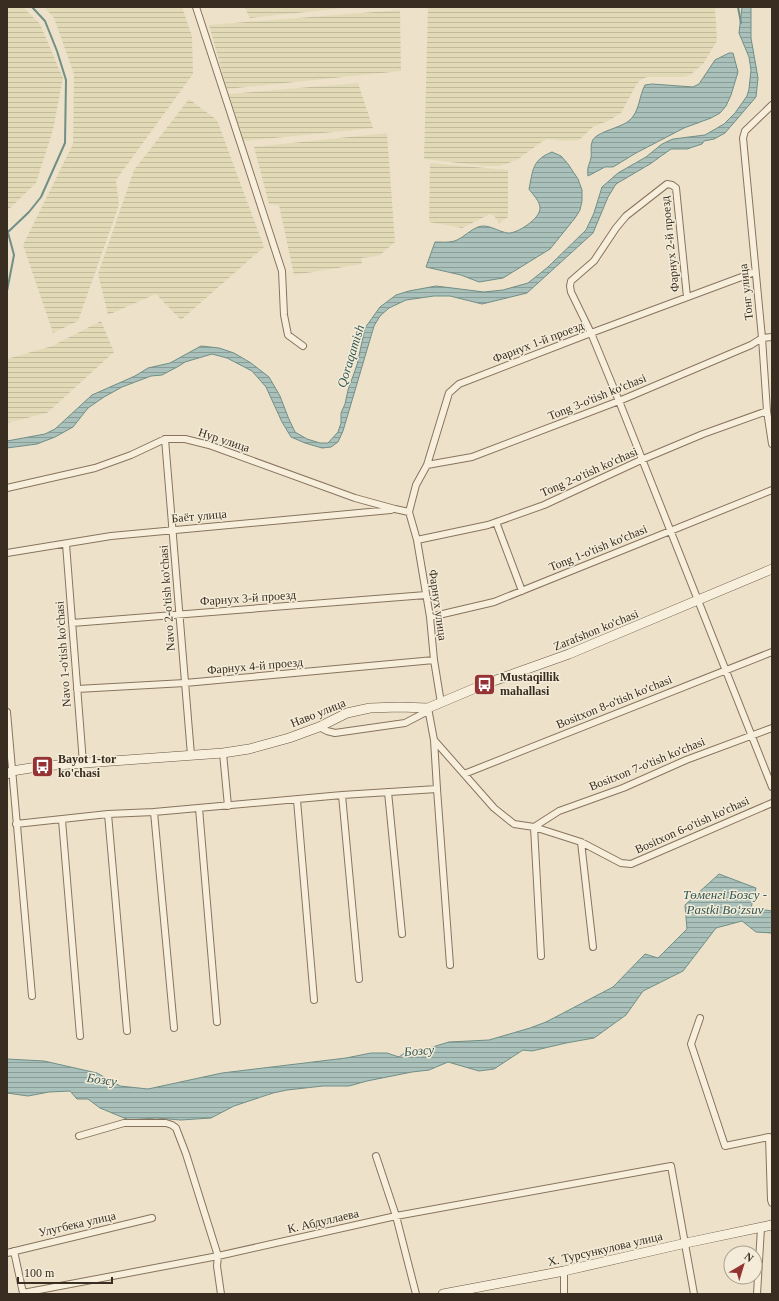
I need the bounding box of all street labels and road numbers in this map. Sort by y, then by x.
street label: Фарнух 2-й проезд [658,195,682,293]
street label: Тонг улица [736,263,756,321]
street label: Фарнух 1-й проезд [491,318,585,366]
street label: Tong 3-o'tish ko'chasi [546,371,649,423]
street label: Нур улица [196,425,252,455]
street label: Tong 2-o'tish ko'chasi [538,444,640,500]
street label: Баёт улица [171,507,228,525]
street label: Tong 1-o'tish ko'chasi [547,522,650,574]
street label: Navo 2-o'tish ko'chasi [156,544,178,652]
street label: Фарнух улица [426,568,450,642]
street label: Фарнух 3-й проезд [199,588,297,608]
street label: Navo 1-o'tish ko'chasi [52,600,74,708]
street label: Zarafshon ko'chasi [551,606,641,653]
street label: Фарнух 4-й проезд [206,655,304,677]
street label: Bositxon 8-o'tish ko'chasi [554,672,675,732]
street label: Наво улица [288,695,348,730]
street label: Bositxon 7-o'tish ko'chasi [587,734,708,794]
street label: Bositxon 6-o'tish ko'chasi [633,793,752,857]
street label: К. Абдуллаева [286,1206,361,1236]
street label: Улугбека улица [37,1208,118,1240]
street label: Х. Турсункулова улица [546,1229,665,1269]

